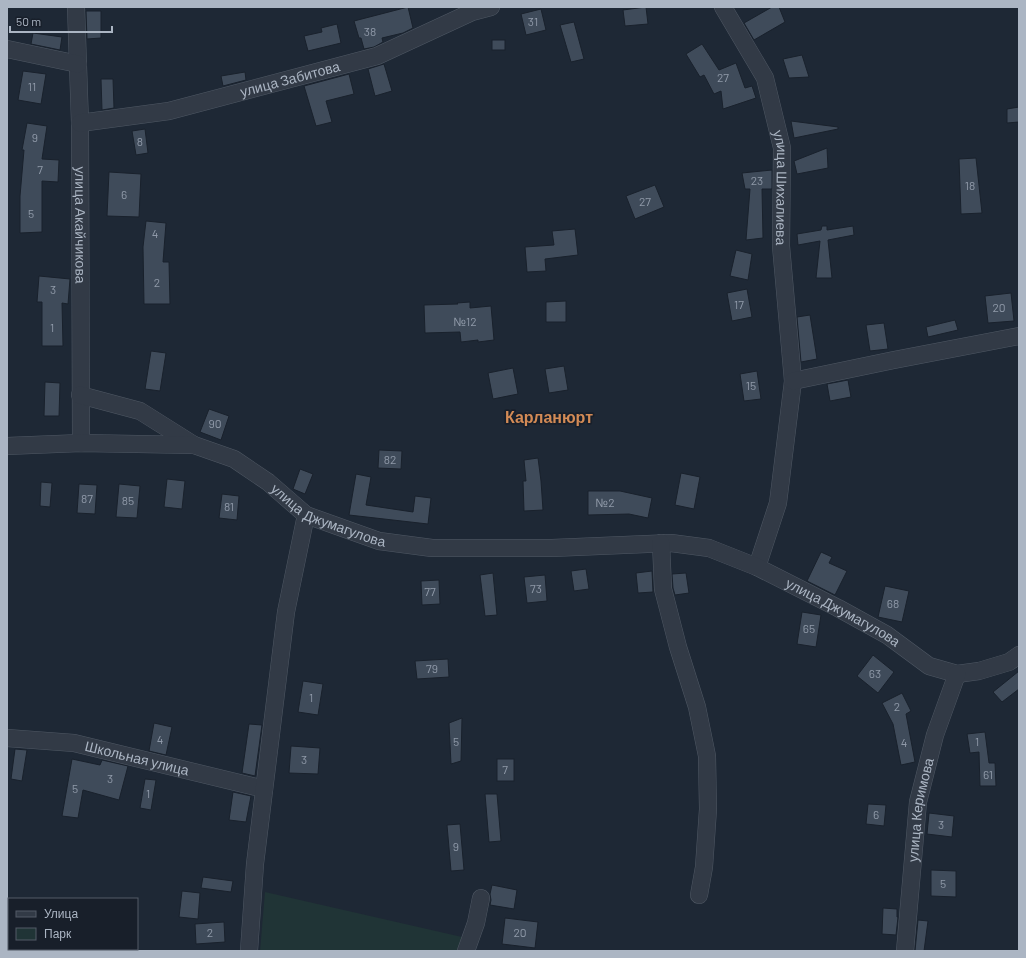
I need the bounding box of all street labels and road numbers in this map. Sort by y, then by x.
street label: улица Забитова [238,57,342,100]
street label: улица Шихалиева [770,128,791,246]
street label: улица Акайчикова [72,166,90,284]
street label: улица Джумагулова [268,480,387,550]
street label: улица Джумагулова [783,574,904,650]
street label: Школьная улица [83,737,191,779]
street label: улица Керимова [904,756,937,863]

